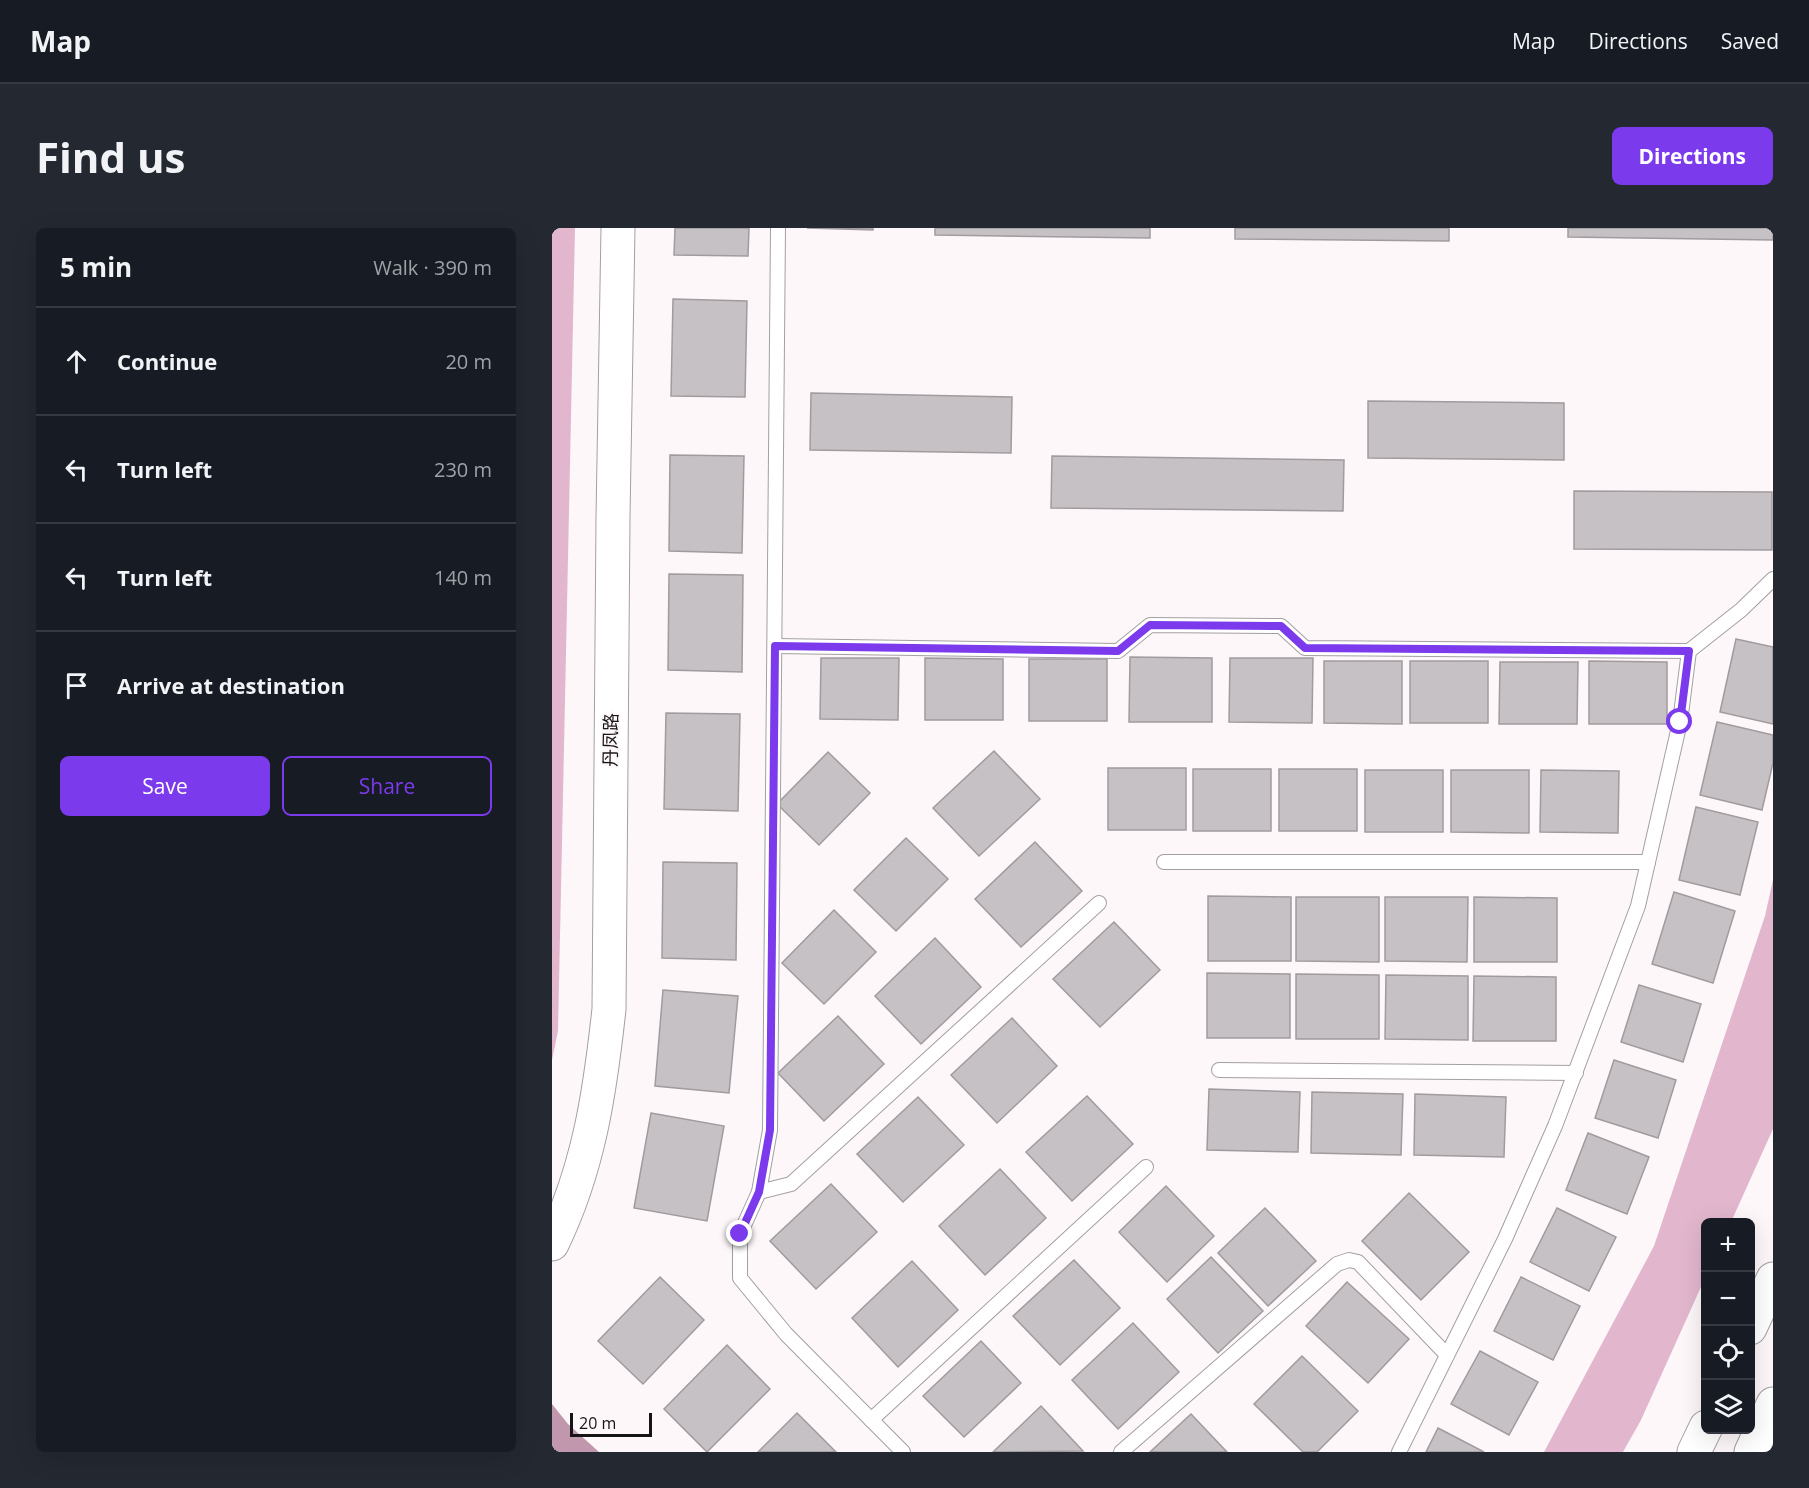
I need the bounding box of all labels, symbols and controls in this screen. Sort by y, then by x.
text: Map [30,22,91,60]
text: Map [1512,27,1555,55]
text: Directions [1588,27,1688,55]
text: Saved [1721,27,1779,55]
button: Directions [1612,127,1773,185]
text: Find us [36,128,185,185]
text: 5 min [60,249,132,285]
text: Walk · 390 m [373,254,492,281]
icon: ahead [60,345,93,378]
text: Continue [117,346,217,376]
text: 20 m [445,348,492,375]
icon: left [60,453,93,486]
text: Turn left [117,454,212,484]
text: 230 m [434,456,492,483]
icon: left [60,561,93,594]
text: Turn left [117,562,212,592]
text: 140 m [434,564,492,591]
icon: arrive [60,669,93,702]
text: Arrive at destination [117,670,345,700]
route start [1666,708,1692,734]
street label: 丹凤路 [598,713,622,767]
button: Save [60,756,270,816]
button: Share [282,756,492,816]
map controls [1701,1218,1755,1434]
button: + [1701,1218,1755,1272]
route end [726,1220,752,1246]
button: − [1701,1272,1755,1326]
button: locate [1701,1326,1755,1380]
button: layers [1701,1380,1755,1434]
scale bar [570,1410,652,1438]
text: 20 m [579,1412,616,1434]

